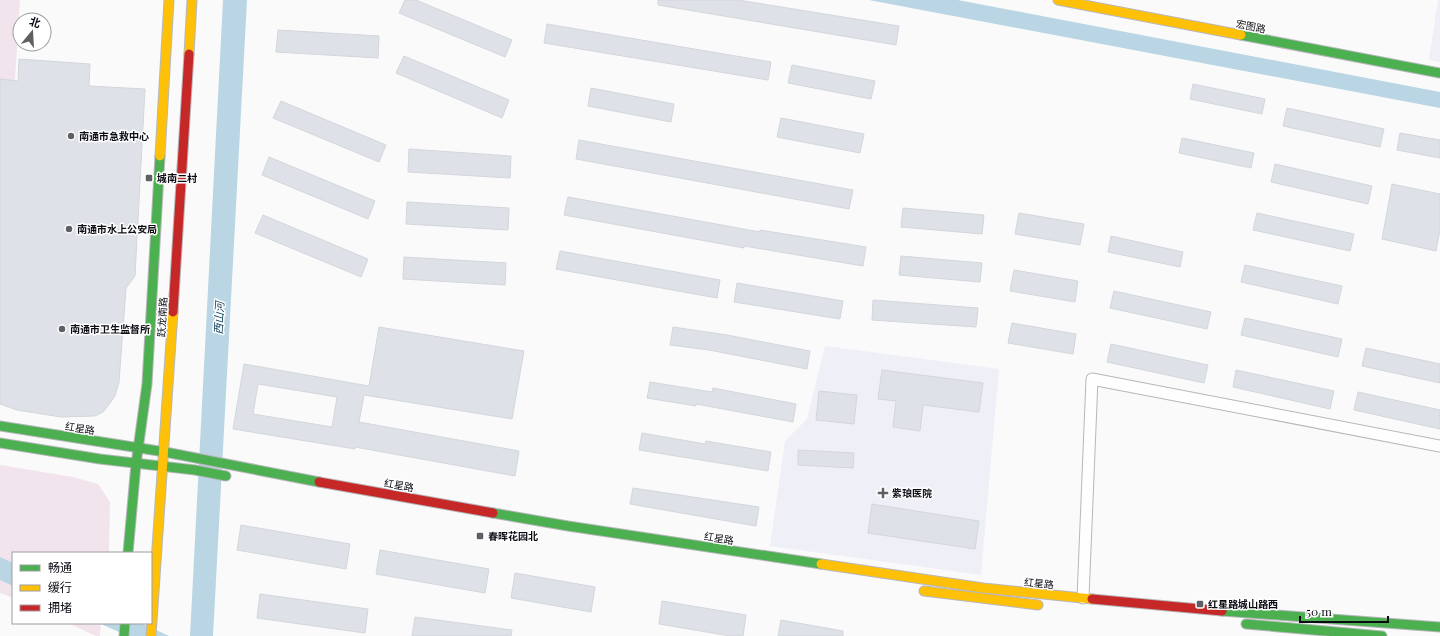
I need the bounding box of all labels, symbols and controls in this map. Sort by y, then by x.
north arrow [12,12,52,52]
text: 北 [28,13,43,31]
street label: 宏图路 [1235,16,1267,36]
place label: 南通市急救中心 [79,129,149,143]
marker: 南通市急救中心 [66,131,76,141]
place label: 城南二村 [157,171,197,185]
marker: 城南二村 [144,173,154,183]
place label: 南通市水上公安局 [77,222,157,236]
marker: 南通市水上公安局 [64,224,74,234]
street label: 跃龙南路 [154,297,170,337]
water label: 西山河 [210,299,227,335]
place label: 南通市卫生监督所 [70,322,150,336]
marker: 南通市卫生监督所 [57,324,67,334]
street label: 红星路 [64,419,96,437]
street label: 红星路 [383,476,415,494]
place label: 紫琅医院 [892,486,932,500]
marker: 紫琅医院 [877,487,889,499]
place label: 春晖花园北 [488,529,538,543]
street label: 红星路 [703,529,735,547]
marker: 春晖花园北 [475,531,485,541]
legend [12,552,152,624]
text: 畅通 [48,559,72,575]
street label: 红星路 [1023,574,1055,592]
text: 缓行 [48,579,72,595]
place label: 红星路城山路西 [1208,597,1278,611]
scale bar [1300,598,1388,624]
text: 拥堵 [48,599,72,615]
marker: 红星路城山路西 [1195,599,1205,609]
text: 50 m [1306,603,1332,619]

